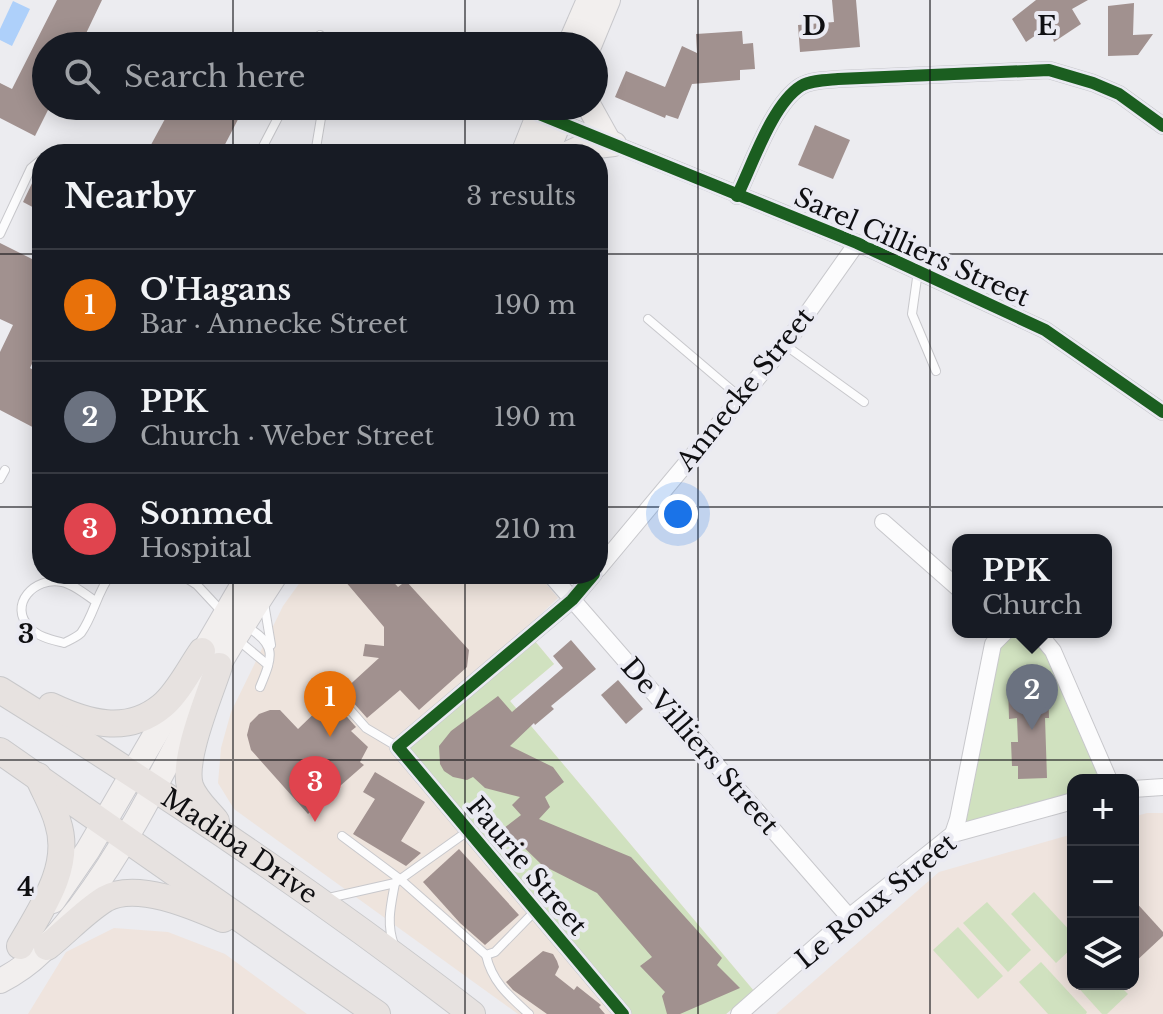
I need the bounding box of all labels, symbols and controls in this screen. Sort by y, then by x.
text: D [802,10,826,42]
text: E [1037,10,1057,42]
search box [32,32,608,120]
icon: search [60,54,104,98]
text: Search here [124,58,305,95]
text: Nearby [64,175,196,217]
text: 3 results [466,180,576,212]
street label: Sarel Cilliers Street [789,181,1035,313]
text: O'Hagans [140,271,291,308]
text: 1 [84,289,96,321]
text: 190 m [494,289,576,321]
street label: Annecke Street [669,301,821,478]
text: Bar · Annecke Street [140,308,408,340]
text: PPK [140,383,208,420]
text: 2 [82,401,98,433]
text: 190 m [494,401,576,433]
text: Church · Weber Street [140,420,434,452]
your location [658,494,698,534]
text: Sonmed [140,495,273,532]
text: 3 [82,513,98,545]
text: 210 m [494,513,576,545]
text: Hospital [140,532,251,564]
popup [952,534,1112,638]
text: PPK [982,552,1050,589]
text: Church [982,589,1082,621]
text: 3 [18,618,34,650]
street label: De Villiers Street [614,651,786,841]
pin: 2 [1006,664,1058,730]
pin: 1 [304,671,356,737]
pin: 3 [289,756,341,822]
map controls [1067,774,1139,990]
button: + [1067,774,1139,846]
street label: Madiba Drive [155,782,324,911]
street label: Faurie Street [460,791,594,942]
street label: Le Roux Street [789,826,963,975]
button: − [1067,846,1139,918]
text: 4 [17,871,35,903]
button: layers [1067,918,1139,990]

